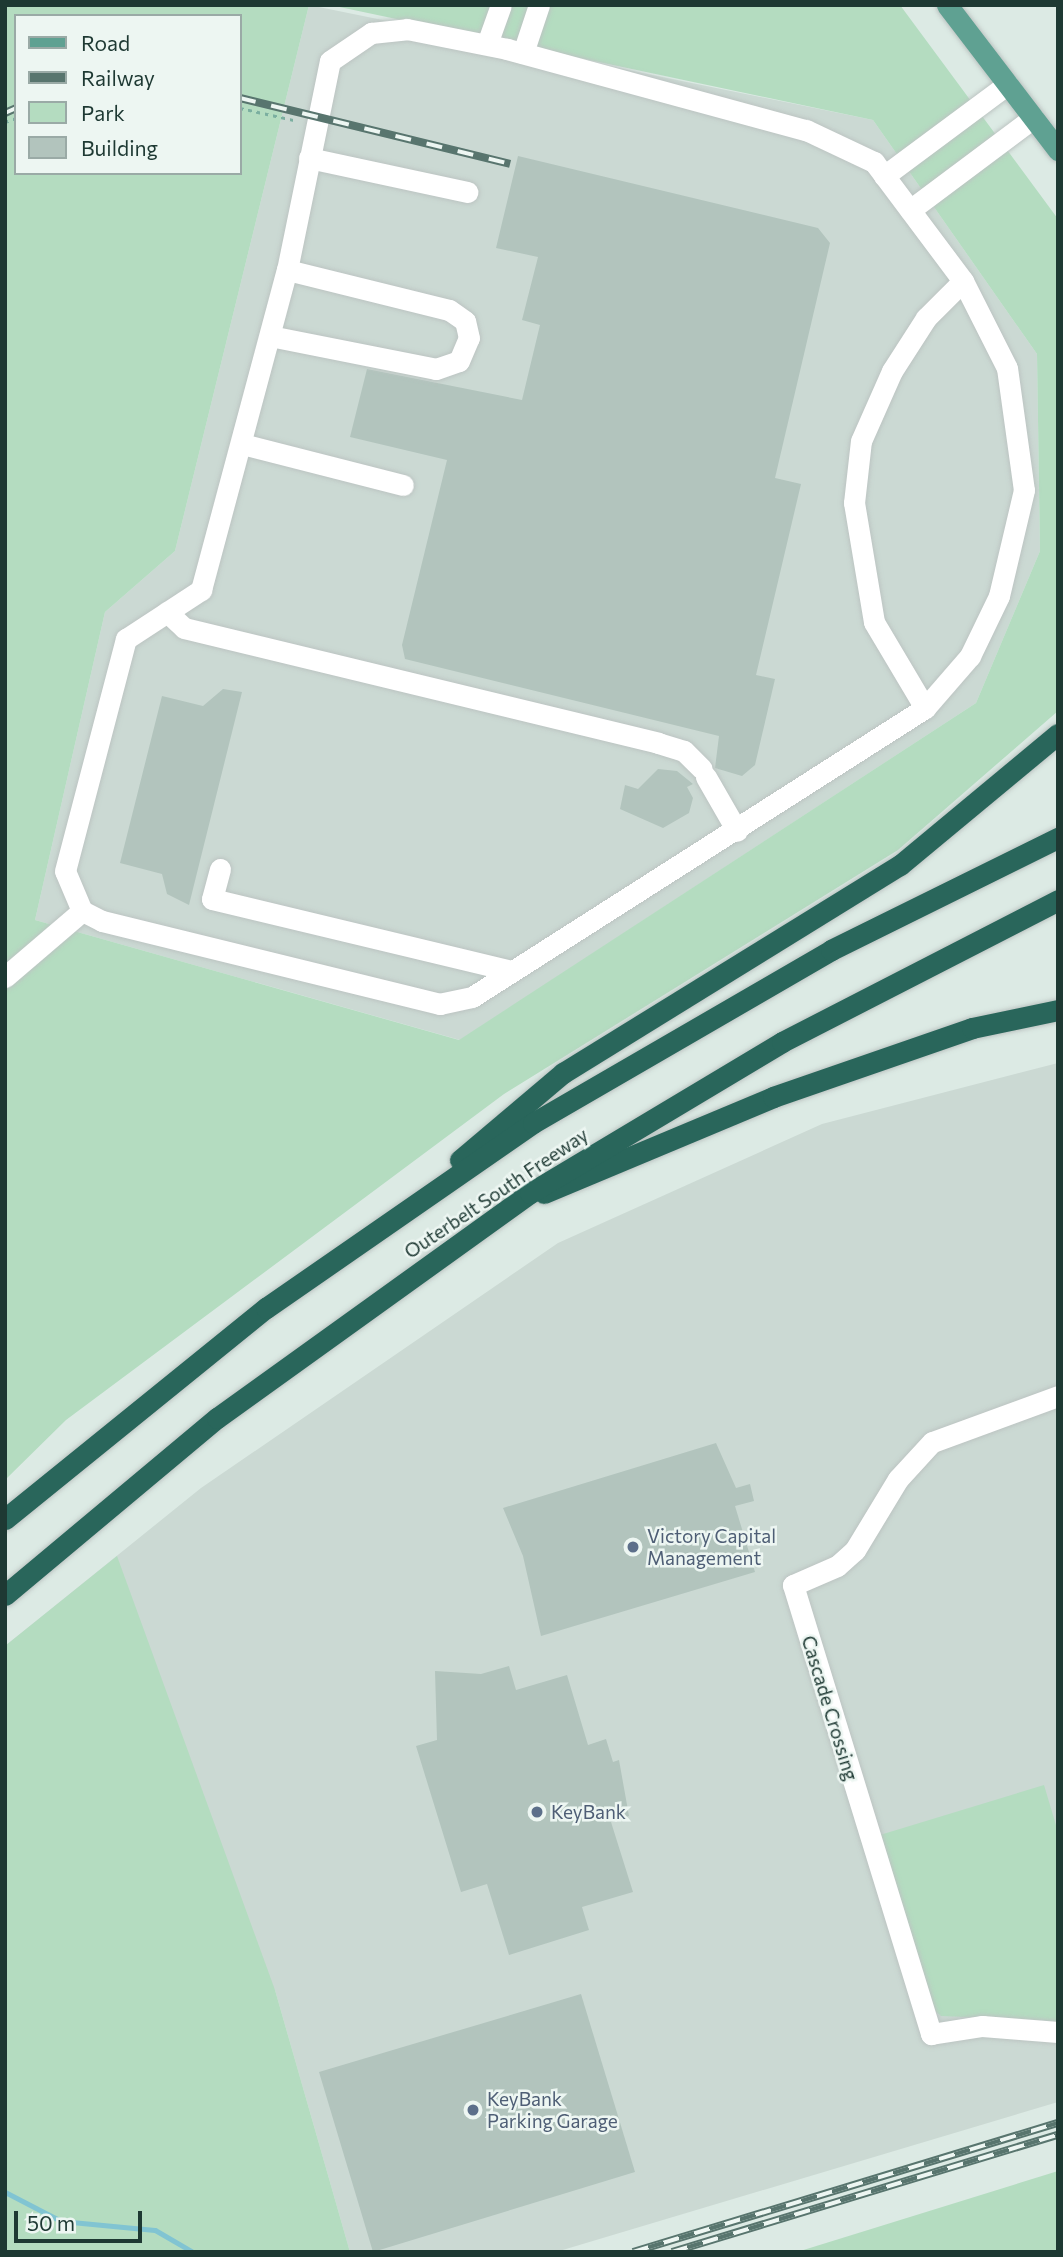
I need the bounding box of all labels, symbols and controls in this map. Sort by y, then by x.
legend [14,14,242,175]
text: Road [81,30,130,55]
text: Railway [81,65,155,90]
text: Park [81,100,125,125]
text: Building [81,135,158,160]
street label: Outerbelt South Freeway [400,1123,592,1263]
place label: Victory Capital Management [647,1525,776,1569]
marker: Victory Capital Management [625,1539,641,1555]
street label: Cascade Crossing [797,1633,863,1783]
place label: KeyBank [551,1801,626,1823]
marker: KeyBank [529,1804,545,1820]
place label: KeyBank Parking Garage [487,2088,618,2132]
marker: KeyBank Parking Garage [465,2102,481,2118]
scale bar [18,2198,145,2242]
text: 50 m [27,2210,75,2235]

